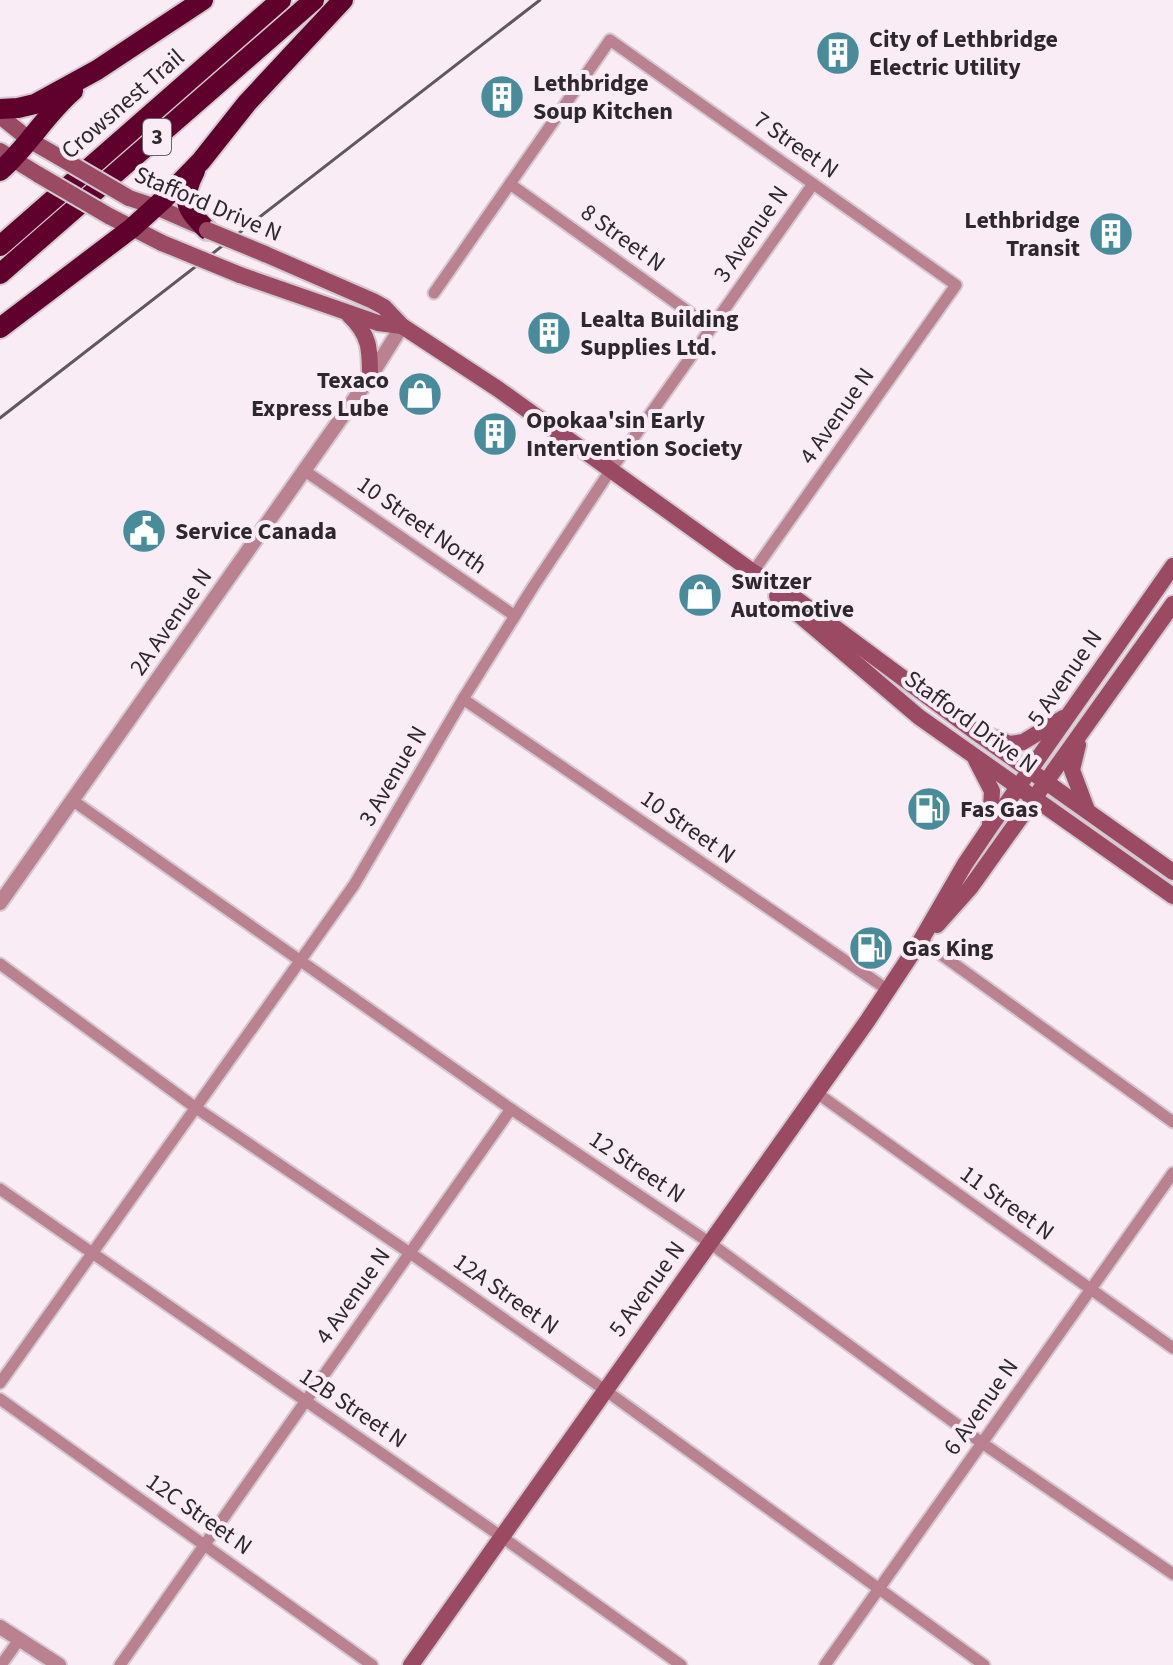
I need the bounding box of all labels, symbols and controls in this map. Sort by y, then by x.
place label: City of Lethbridge Electric Utility [869,22,1058,85]
building icon: City of Lethbridge Electric Utility [814,29,862,77]
street label: Crowsnest Trail [54,41,192,167]
place label: Lethbridge Soup Kitchen [533,66,673,129]
building icon: Lethbridge Soup Kitchen [478,73,526,121]
street label: 7 Street N [746,103,846,187]
road number: 3 [143,119,171,155]
street label: Stafford Drive N [129,157,287,251]
street label: 3 Avenue N [705,178,797,290]
street label: 8 Street N [573,195,673,281]
place label: Lethbridge Transit [964,203,1080,266]
building icon: Lethbridge Transit [1087,210,1135,258]
place label: Lealta Building Supplies Ltd. [580,302,739,365]
building icon: Lealta Building Supplies Ltd. [525,309,573,357]
street label: 4 Avenue N [791,360,883,472]
place label: Texaco Express Lube [251,363,389,426]
shop icon: Texaco Express Lube [396,370,444,418]
place label: Opokaa'sin Early Intervention Society [526,403,743,466]
building icon: Opokaa'sin Early Intervention Society [471,410,519,458]
street label: 10 Street North [350,467,494,583]
public building icon: Service Canada [120,507,168,555]
place label: Service Canada [175,514,337,549]
street label: 2A Avenue N [121,561,221,683]
place label: Switzer Automotive [730,564,854,627]
shop icon: Switzer Automotive [676,571,724,619]
street label: 5 Avenue N [1019,622,1111,734]
street label: Stafford Drive N [897,662,1045,782]
street label: 3 Avenue N [350,719,436,833]
street label: 10 Street N [633,781,743,873]
fuel station icon: Fas Gas [905,785,953,833]
place label: Fas Gas [960,792,1038,827]
fuel station icon: Gas King [847,924,895,972]
place label: Gas King [902,931,993,966]
street label: 12 Street N [582,1122,692,1212]
street label: 11 Street N [953,1157,1061,1249]
street label: 5 Avenue N [600,1234,694,1344]
street label: 4 Avenue N [307,1240,399,1352]
street label: 12A Street N [446,1245,566,1343]
street label: 6 Avenue N [935,1351,1027,1463]
street label: 12B Street N [292,1359,414,1457]
street label: 12C Street N [139,1464,259,1564]

